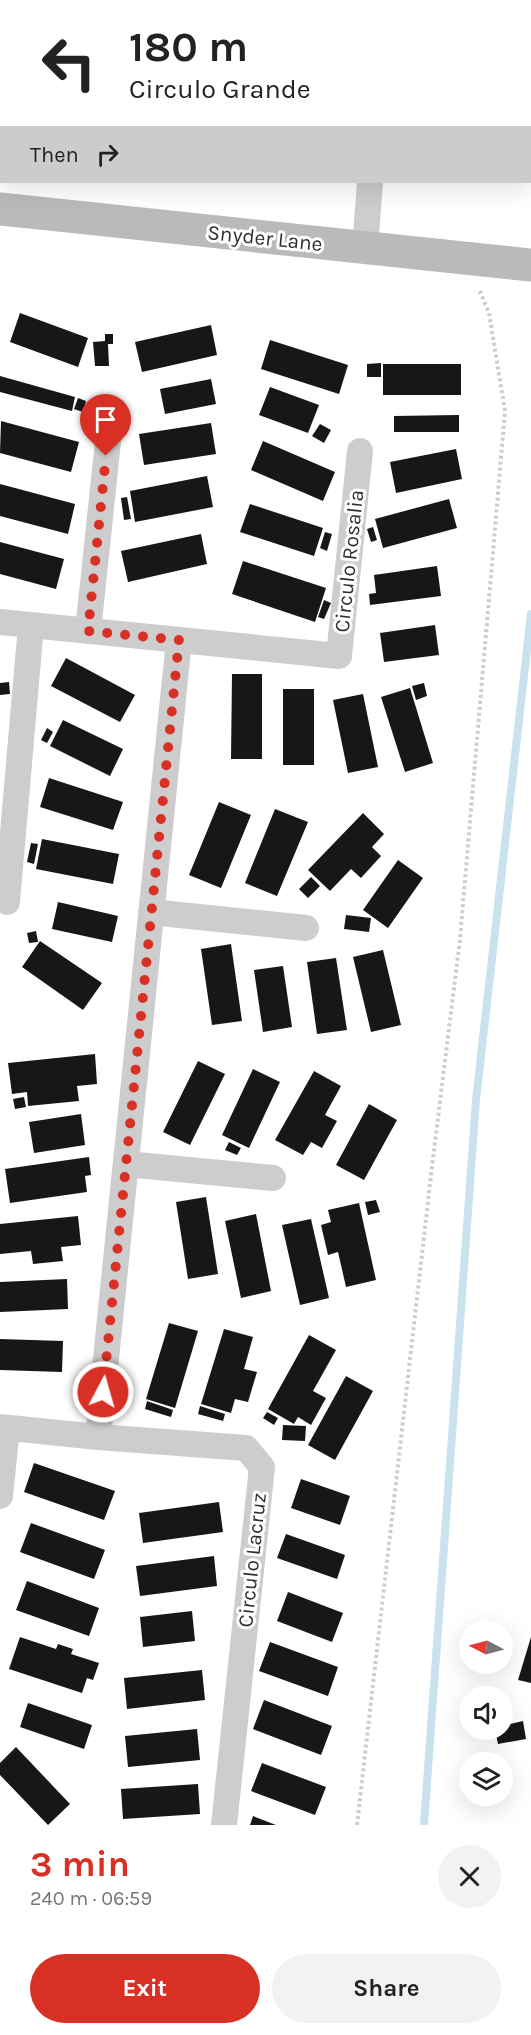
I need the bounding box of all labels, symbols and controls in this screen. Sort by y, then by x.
text: 180 m [129,22,248,72]
icon: left [30,24,108,102]
text: Circulo Grande [129,73,311,105]
icon: right [91,138,124,171]
text: Then [30,142,79,168]
street label: Snyder Lane [206,220,324,256]
pin [80,394,131,456]
icon: arrive [89,403,122,436]
street label: Circulo Rosalia [330,489,368,633]
position arrow [71,1360,135,1424]
street label: Circulo Lacruz [233,1492,271,1628]
north arrow [459,1620,513,1674]
map controls [459,1620,513,1806]
button: sound [459,1686,513,1740]
button: layers [459,1752,513,1806]
text: 3 min [30,1843,130,1885]
button: close [438,1845,501,1908]
text: 240 m · 06:59 [30,1887,152,1910]
button: Exit [30,1954,260,2023]
button: Share [272,1954,501,2023]

